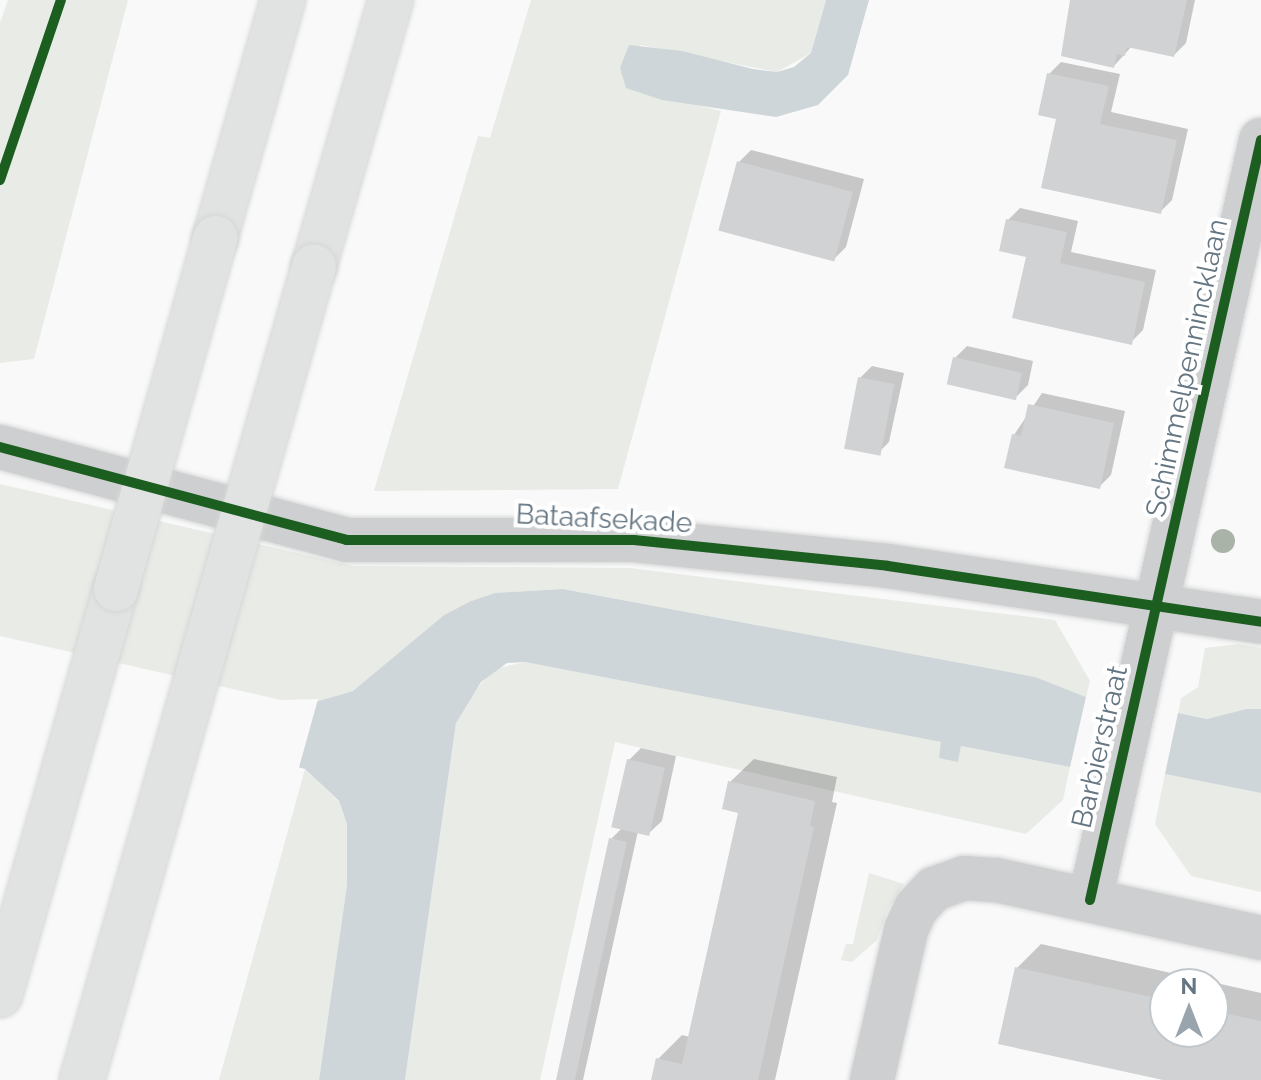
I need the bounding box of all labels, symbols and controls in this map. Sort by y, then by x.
street label: Schimmelpennincklaan [1139,216,1235,520]
street label: Bataafsekade [515,498,693,540]
street label: Barbierstraat [1065,662,1135,832]
north arrow [1149,968,1229,1048]
text: N [1181,973,1197,999]

